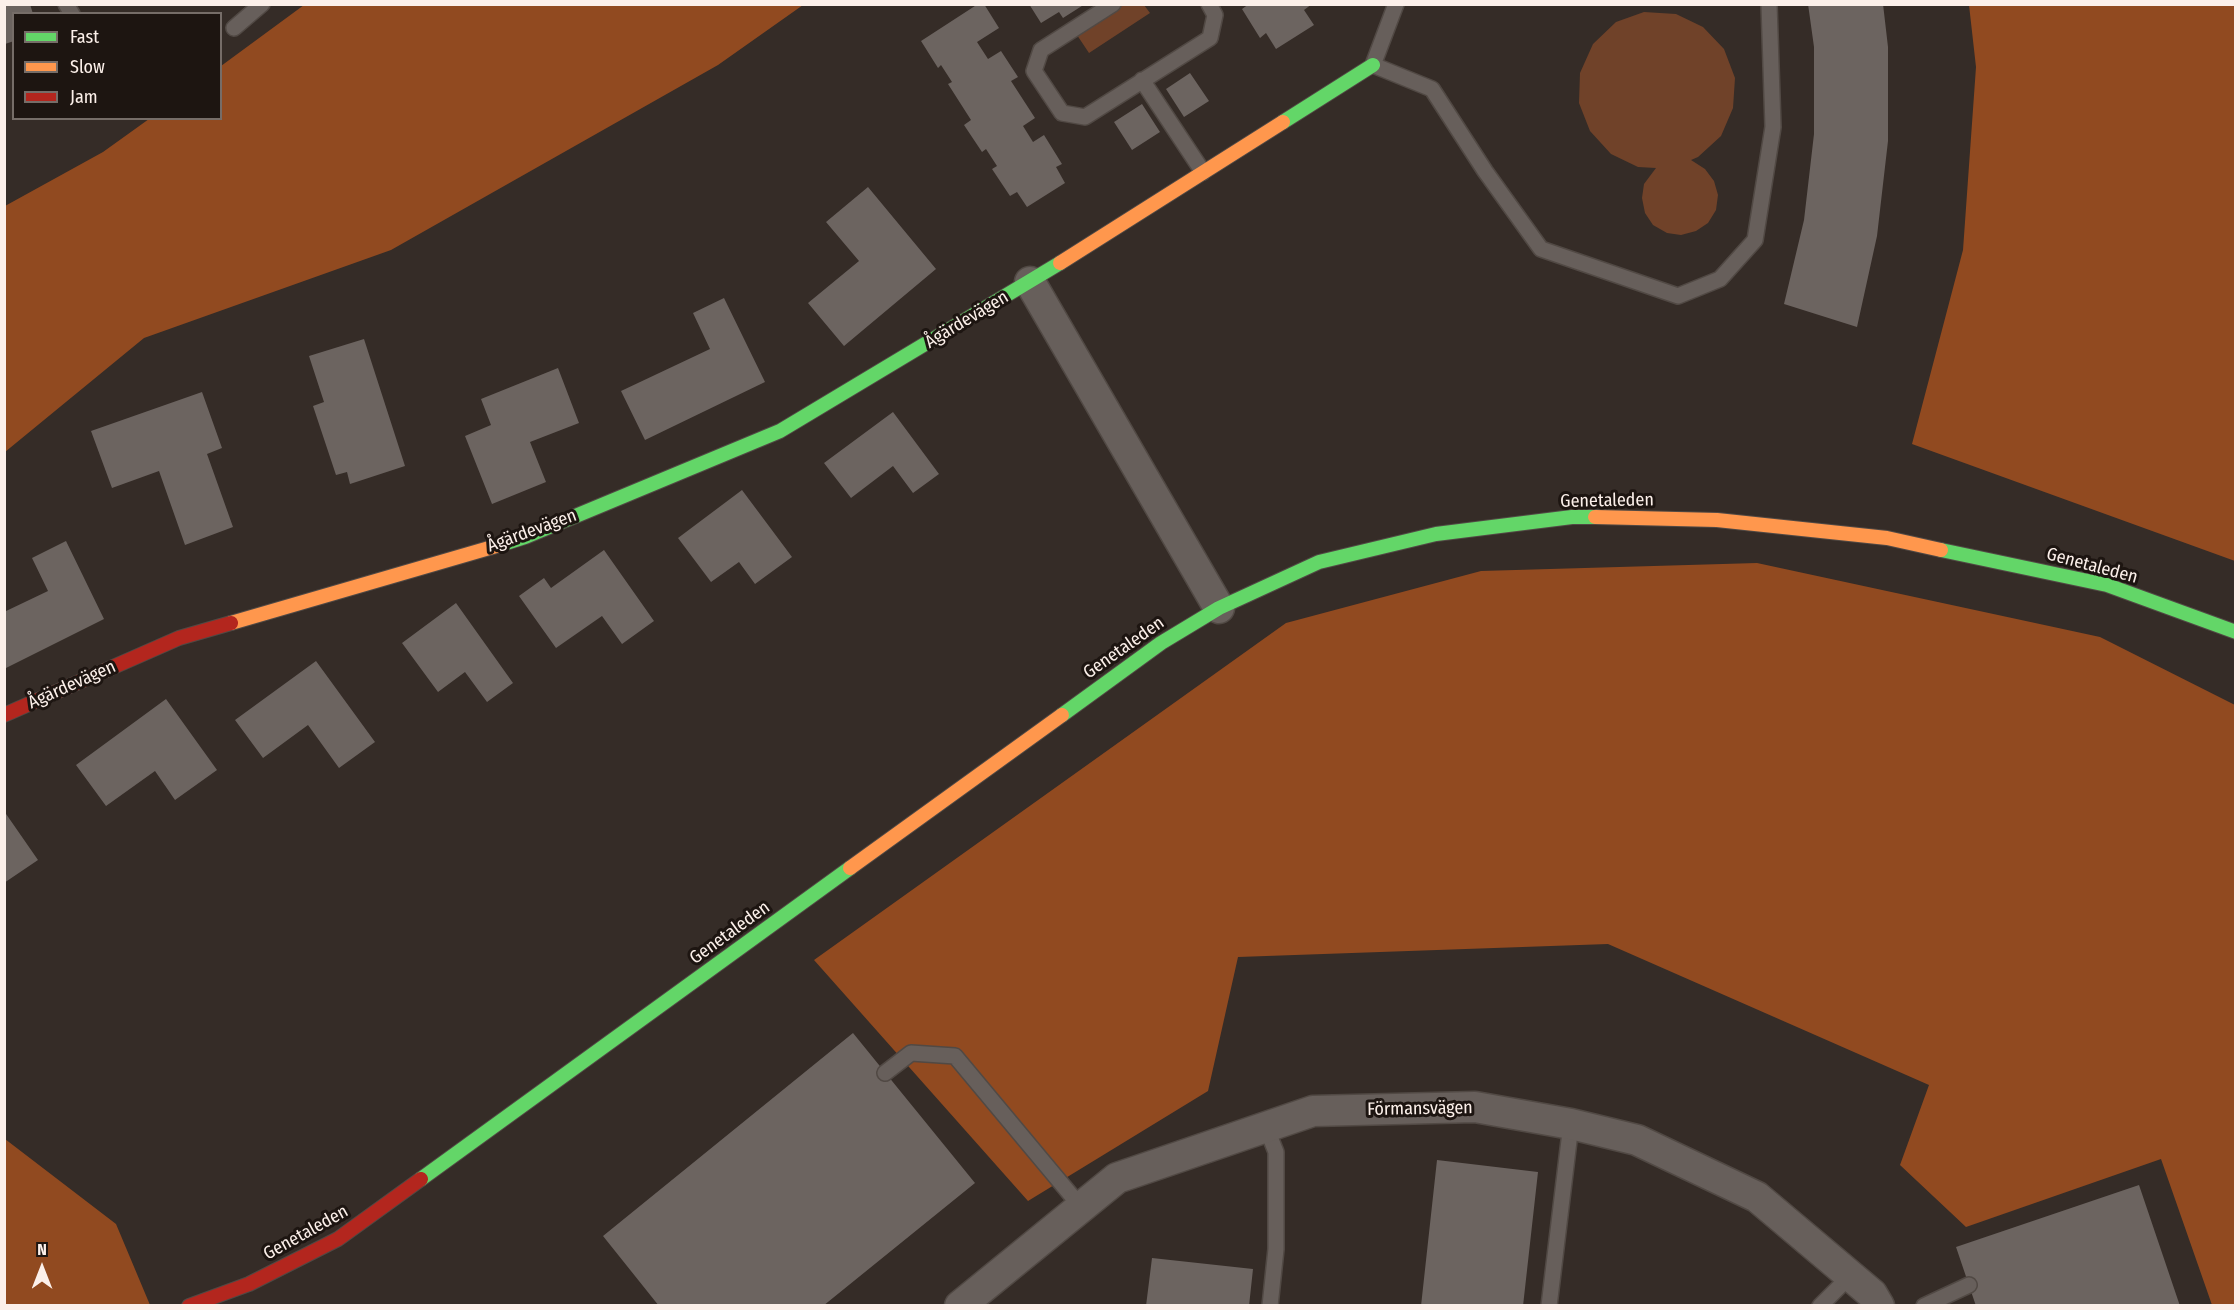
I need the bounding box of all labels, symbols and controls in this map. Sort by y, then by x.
legend [12,12,222,120]
text: Fast [70,26,99,48]
text: Slow [70,56,105,78]
text: Jam [70,86,98,108]
street label: Ågärdevägen [921,287,1013,353]
street label: Genetaleden [1560,489,1654,513]
street label: Ågärdevägen [484,505,580,557]
street label: Genetaleden [2044,543,2140,589]
street label: Genetaleden [1079,612,1169,684]
street label: Ågärdevägen [25,656,119,714]
street label: Genetaleden [686,897,774,969]
street label: Förmansvägen [1367,1097,1473,1121]
street label: Genetaleden [260,1201,352,1265]
north arrow [12,1238,72,1298]
text: N [37,1240,47,1259]

